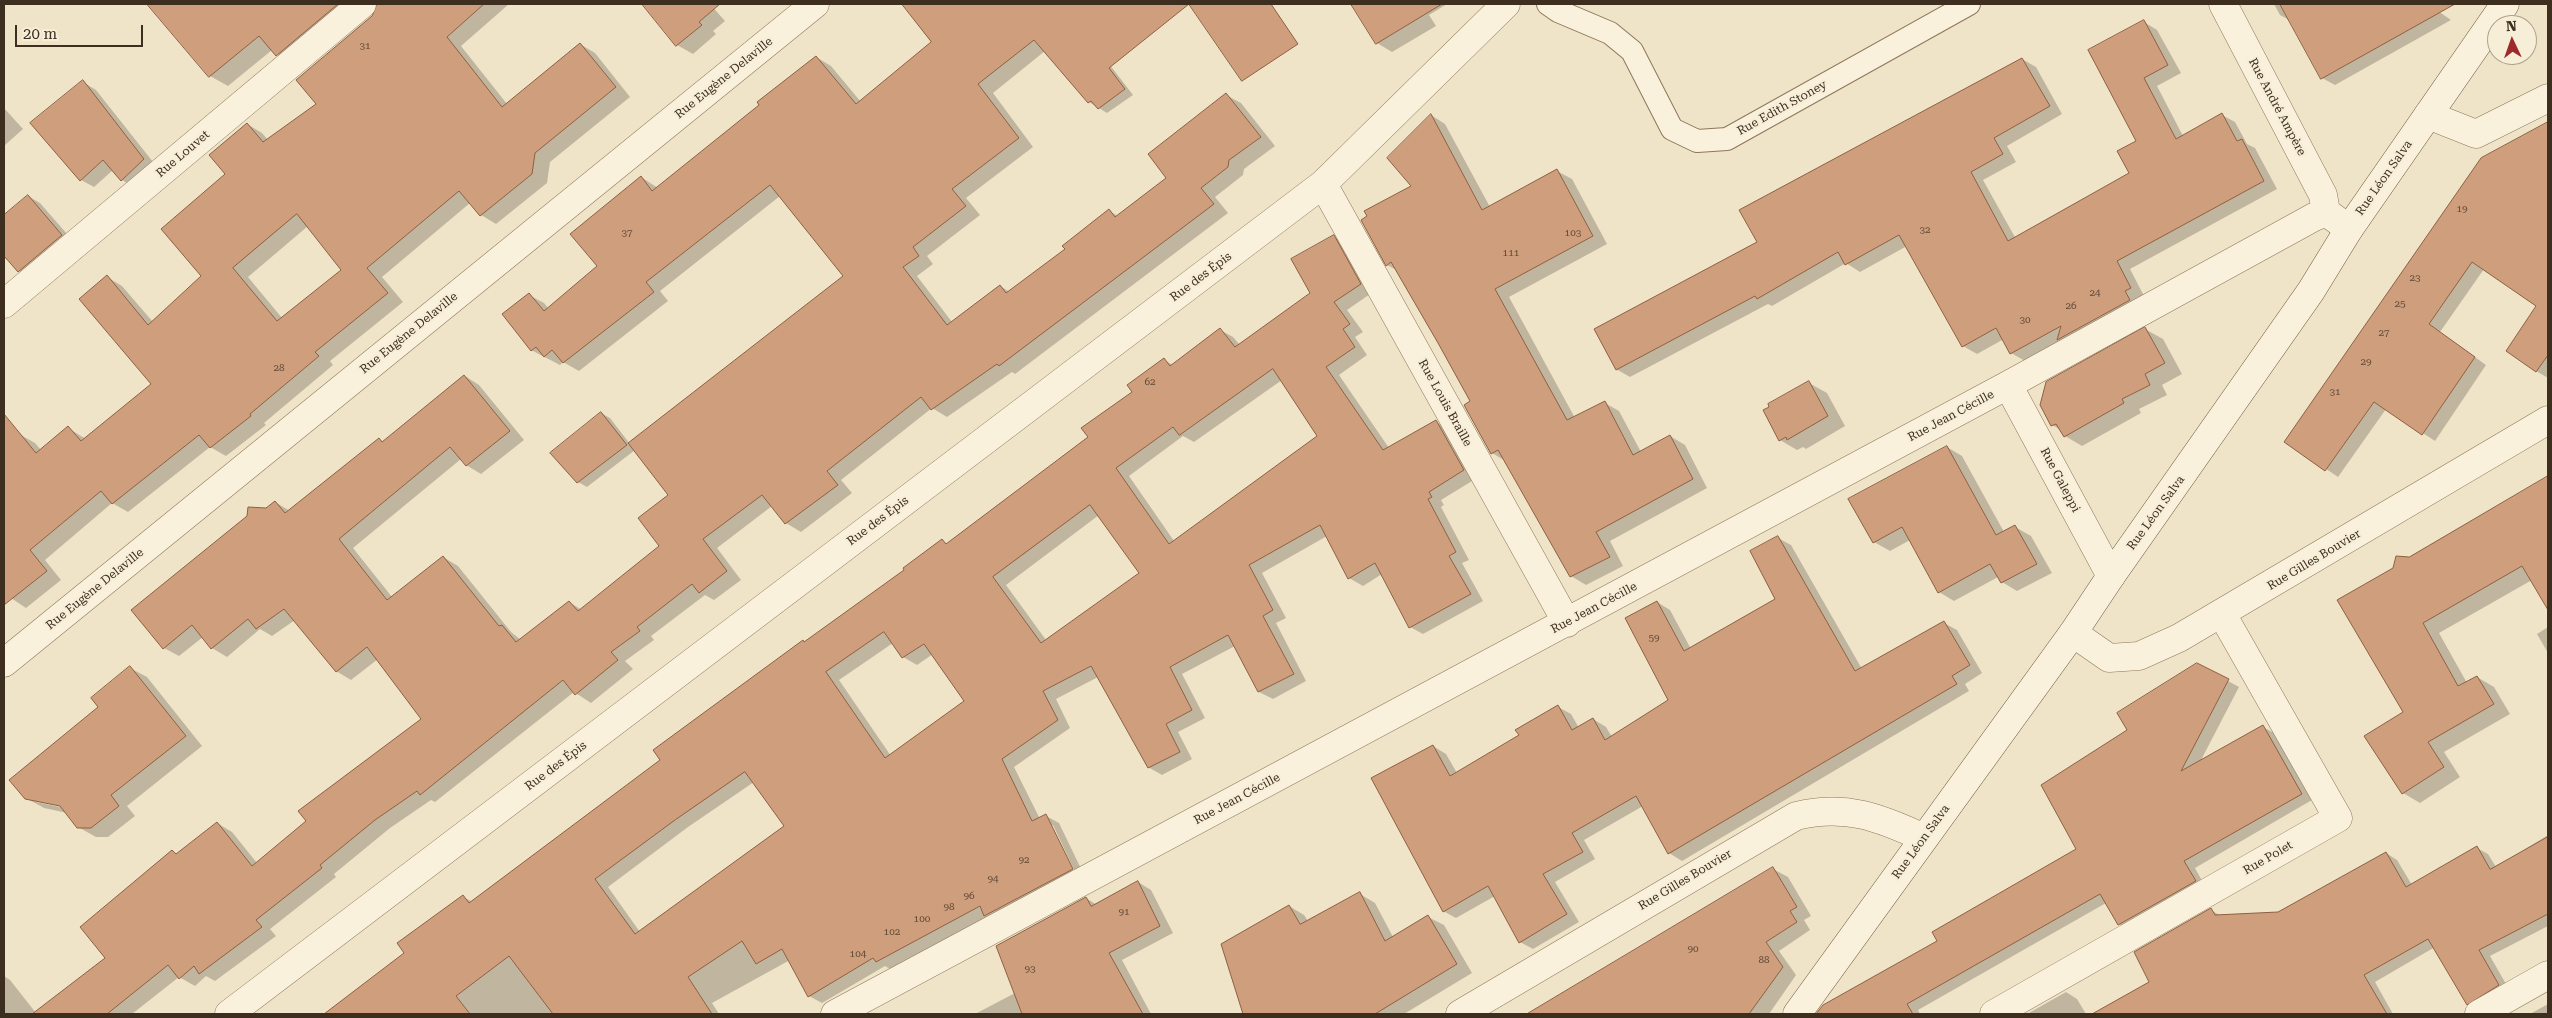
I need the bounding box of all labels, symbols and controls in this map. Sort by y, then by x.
scale bar [18,15,145,47]
north arrow [2487,15,2537,65]
text: N [2505,18,2517,34]
text: 20 m [23,25,57,43]
street label: Rue Eugène Delaville [672,34,776,122]
house number: 31 [359,40,371,52]
street label: Rue André Ampère [2245,56,2309,158]
street label: Rue Edith Stoney [1735,77,1829,139]
street label: Rue Louvet [153,127,213,181]
street label: Rue Léon Salva [2353,138,2415,218]
house number: 19 [2456,203,2468,215]
house number: 32 [1919,224,1931,236]
house number: 37 [621,227,633,239]
house number: 103 [1565,227,1581,239]
house number: 111 [1503,247,1519,259]
street label: Rue des Épis [1167,249,1235,305]
house number: 23 [2409,272,2421,284]
house number: 24 [2089,287,2101,299]
street label: Rue Eugène Delaville [357,289,461,377]
house number: 25 [2394,298,2406,310]
house number: 26 [2065,300,2077,312]
house number: 30 [2019,314,2031,326]
house number: 27 [2378,327,2390,339]
house number: 29 [2360,356,2372,368]
street label: Rue Louis Braille [1415,357,1475,449]
house number: 28 [273,362,285,374]
house number: 62 [1144,376,1156,388]
house number: 31 [2329,386,2341,398]
street label: Rue Jean Cécille [1905,387,1997,445]
street label: Rue Galeppi [2037,445,2083,515]
street label: Rue Léon Salva [2124,473,2188,553]
street label: Rue des Épis [844,493,912,549]
street label: Rue Gilles Bouvier [2265,526,2363,594]
street label: Rue Eugène Delaville [43,545,147,633]
street label: Rue Jean Cécille [1548,579,1640,637]
house number: 59 [1648,632,1660,644]
street label: Rue des Épis [522,738,590,794]
street label: Rue Jean Cécille [1191,770,1283,828]
street label: Rue Léon Salva [1889,802,1953,882]
street label: Rue Polet [2241,838,2295,878]
street label: Rue Gilles Bouvier [1636,846,1734,914]
house number: 92 [1018,854,1030,866]
house number: 94 [987,873,999,885]
house number: 96 [963,890,975,902]
house number: 98 [943,901,955,913]
house number: 91 [1118,906,1130,918]
house number: 100 [914,913,930,925]
house number: 102 [884,926,900,938]
house number: 90 [1687,943,1699,955]
house number: 104 [850,948,866,960]
house number: 88 [1758,954,1770,966]
house number: 93 [1024,963,1036,975]

